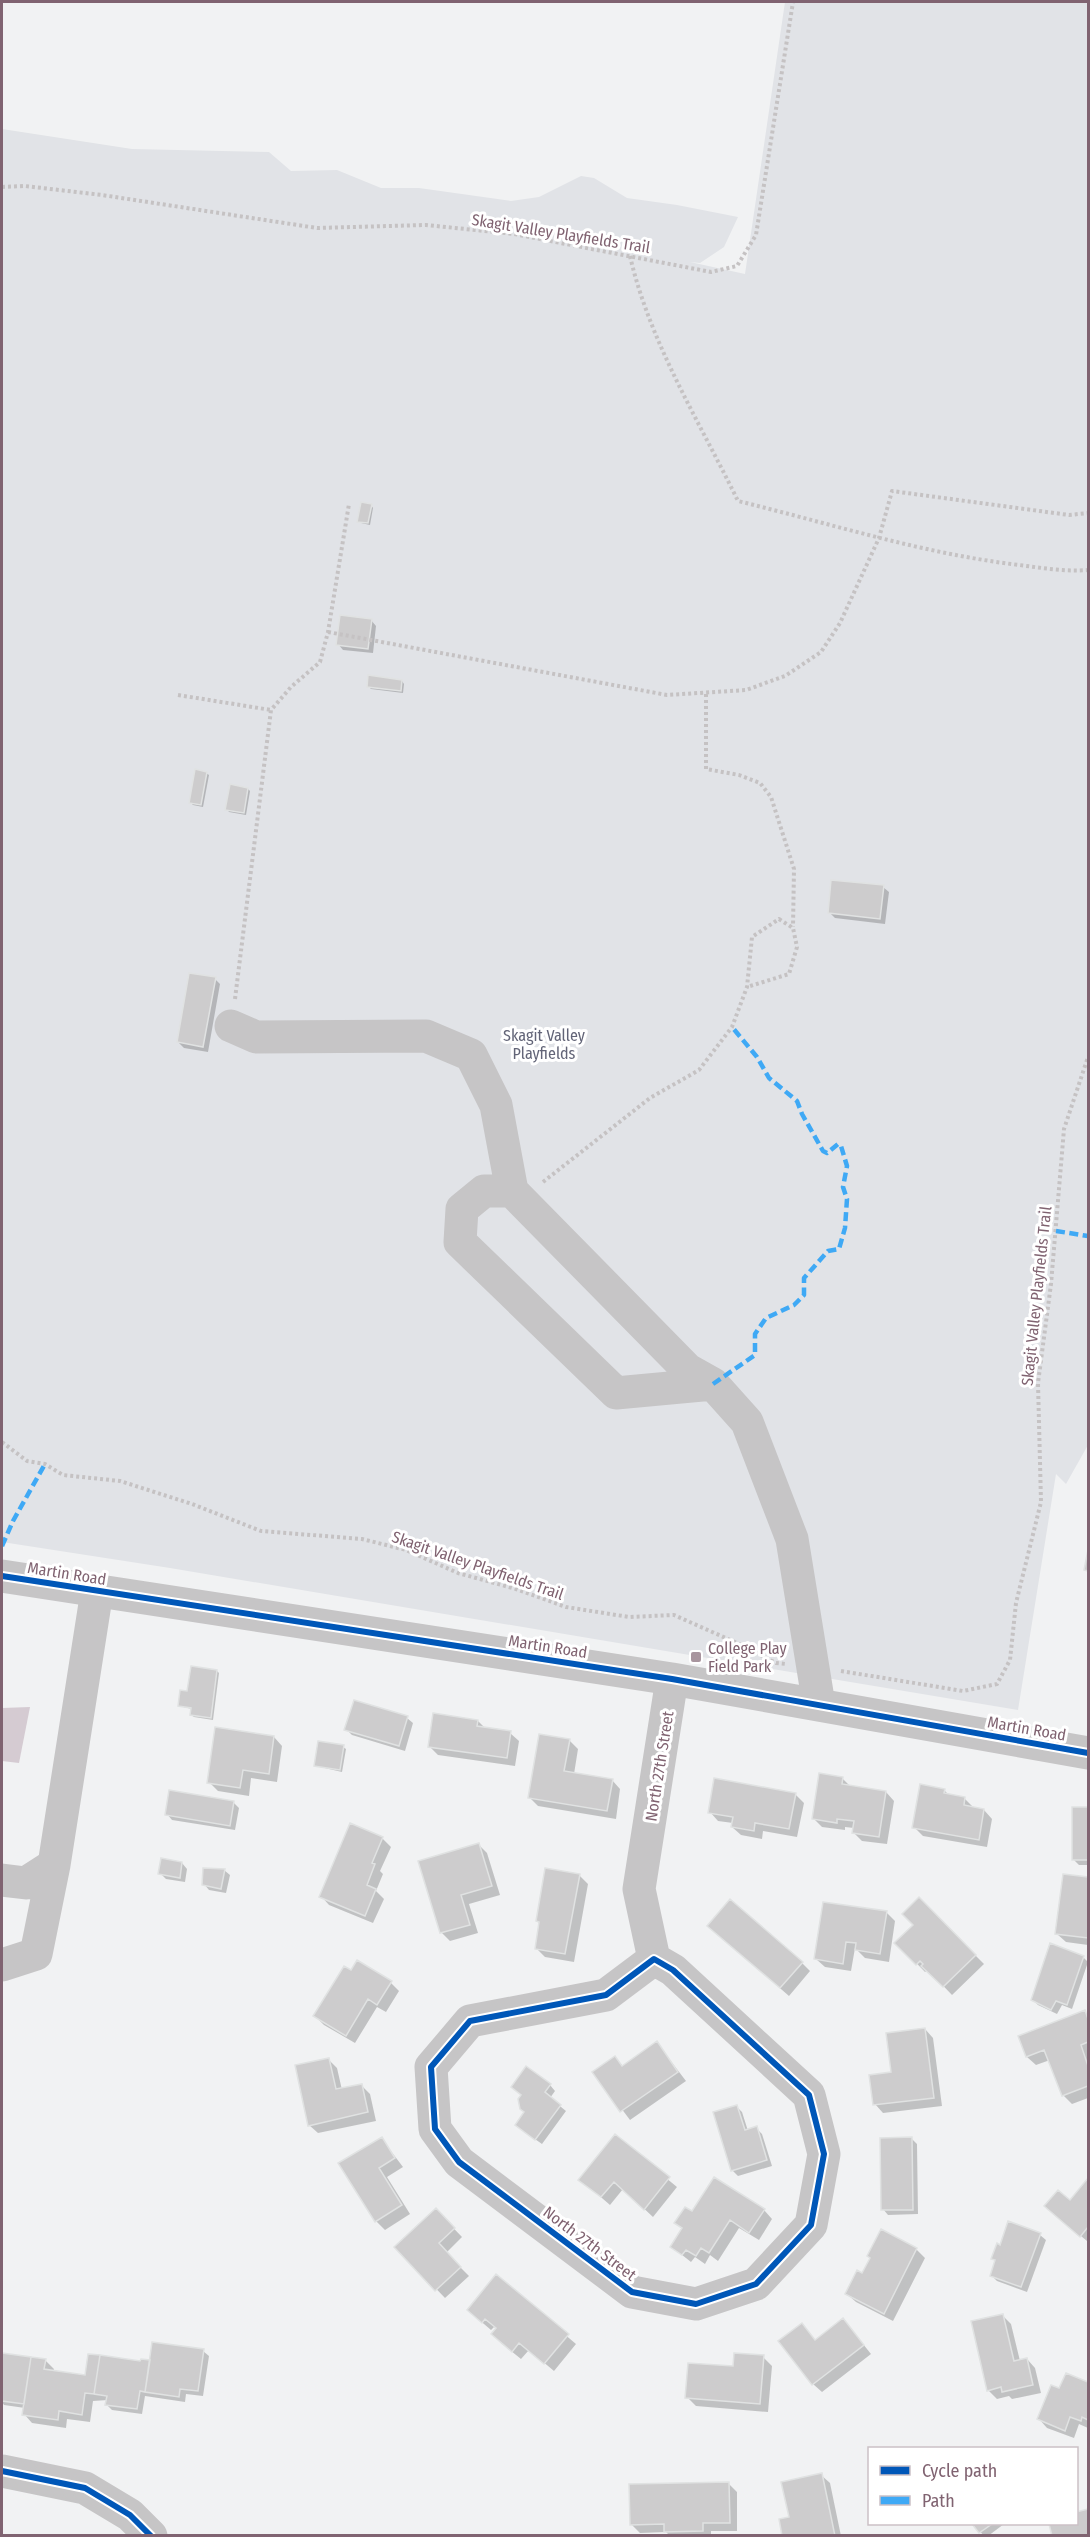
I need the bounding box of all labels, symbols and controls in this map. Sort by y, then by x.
street label: Skagit Valley Playfields Trail [470,210,652,257]
park label: Skagit Valley Playfields [503,1026,586,1063]
street label: Skagit Valley Playfields Trail [1018,1205,1055,1387]
street label: Skagit Valley Playfields Trail [389,1527,566,1604]
street label: Martin Road [26,1558,108,1589]
street label: Martin Road [507,1631,589,1662]
place label: College Play Field Park [708,1639,787,1676]
marker: College Play Field Park [689,1650,703,1664]
street label: North 27th Street [641,1709,678,1823]
street label: Martin Road [986,1712,1068,1745]
street label: North 27th Street [540,2202,640,2285]
legend [868,2447,1078,2525]
text: Cycle path [922,2460,997,2482]
text: Path [922,2490,955,2512]

